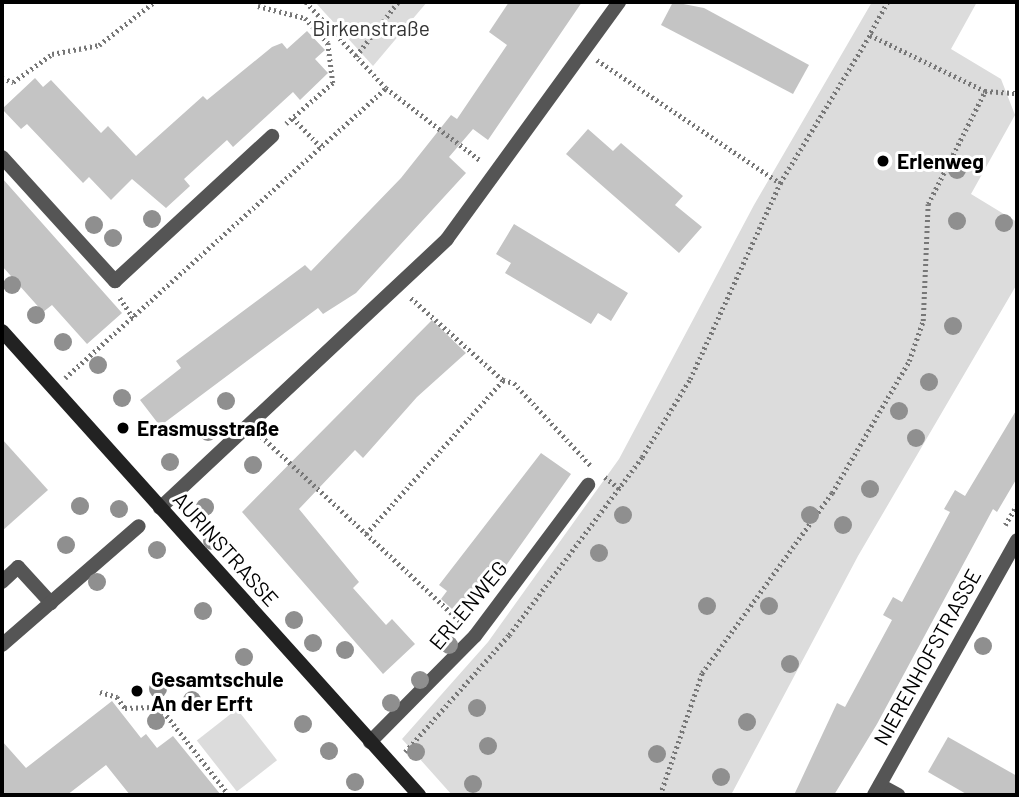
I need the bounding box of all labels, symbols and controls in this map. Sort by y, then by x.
park label: Birkenstraße [312,15,430,41]
place label: Erlenweg [897,148,984,174]
marker: Erlenweg [875,153,891,169]
place label: Erasmusstraße [137,415,279,441]
marker: Erasmusstraße [115,420,131,436]
street label: AURINSTRASSE [168,487,284,611]
street label: ERLENWEG [424,555,512,655]
street label: NIERENHOFSTRASSE [868,565,986,749]
place label: Gesamtschule An der Erft [151,666,284,716]
marker: Gesamtschule An der Erft [129,683,145,699]

